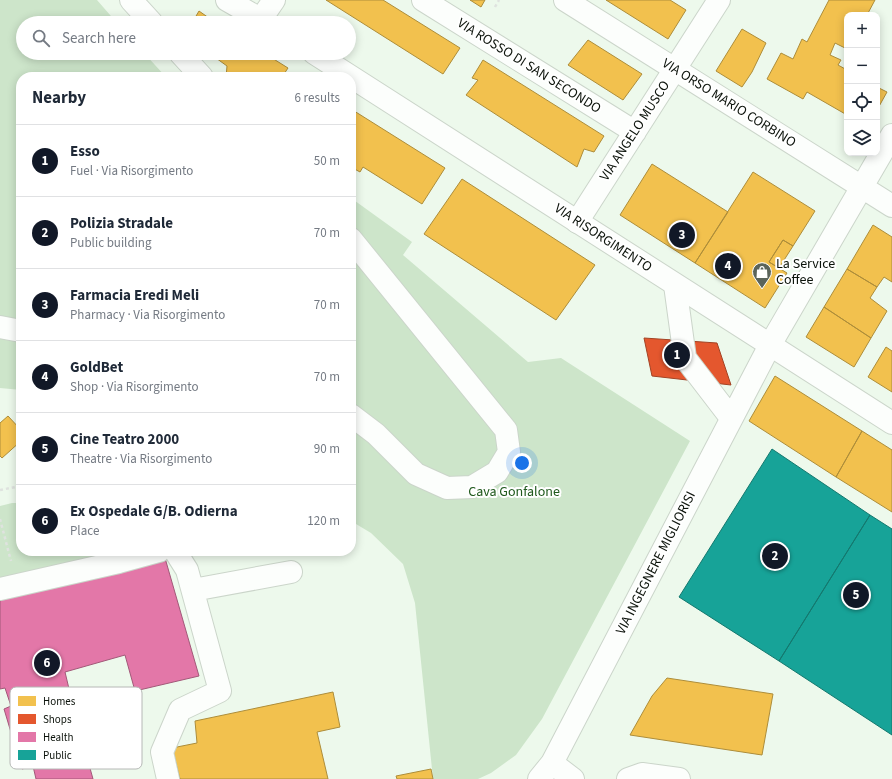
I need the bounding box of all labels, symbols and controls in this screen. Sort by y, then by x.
map controls [844,12,880,156]
button: + [844,12,880,48]
street label: VIA ROSSO DI SAN SECONDO [453,13,605,119]
search box [16,16,356,60]
icon: search [30,27,52,49]
text: Search here [62,28,136,49]
button: − [844,48,880,84]
street label: VIA ORSO MARIO CORBINO [658,54,800,152]
street label: VIA ANGELO MUSCO [595,77,675,185]
button: locate [844,84,880,120]
text: Nearby [32,86,86,110]
text: 6 results [295,89,340,107]
button: layers [844,120,880,156]
text: Esso [70,141,100,162]
text: 1 [42,152,48,170]
text: 50 m [314,152,340,170]
text: Fuel · Via Risorgimento [70,162,193,180]
street label: VIA RISORGIMENTO [550,199,656,277]
text: Polizia Stradale [70,213,173,234]
pin: 3 [669,220,695,250]
text: 2 [42,224,48,242]
text: 70 m [314,224,340,242]
text: Public building [70,234,152,252]
pin: 4 [715,251,741,281]
place label: La Service Coffee [776,254,835,290]
shop icon: La Service Coffee [751,261,773,289]
text: Farmacia Eredi Meli [70,285,199,306]
text: 3 [42,296,48,314]
text: 70 m [314,296,340,314]
text: Pharmacy · Via Risorgimento [70,306,225,324]
pin: 1 [664,340,690,370]
text: GoldBet [70,357,123,378]
text: 4 [42,368,48,386]
text: 70 m [314,368,340,386]
text: Shop · Via Risorgimento [70,378,199,396]
text: Cine Teatro 2000 [70,429,179,450]
text: 5 [42,440,48,458]
text: 90 m [314,440,340,458]
text: Theatre · Via Risorgimento [70,450,212,468]
your location [512,453,532,473]
park label: Cava Gonfalone [468,482,560,502]
street label: VIA INGEGNERE MIGLIORISI [611,488,701,638]
text: Ex Ospedale G/B. Odierna [70,501,238,522]
text: 6 [42,512,48,530]
text: 120 m [307,512,340,530]
text: Place [70,522,99,540]
pin: 2 [762,541,788,571]
pin: 5 [843,580,869,610]
pin: 6 [34,648,60,678]
legend [10,687,142,769]
text: Homes [43,694,76,709]
text: Shops [43,712,72,727]
text: Health [43,730,74,745]
text: Public [43,748,72,763]

